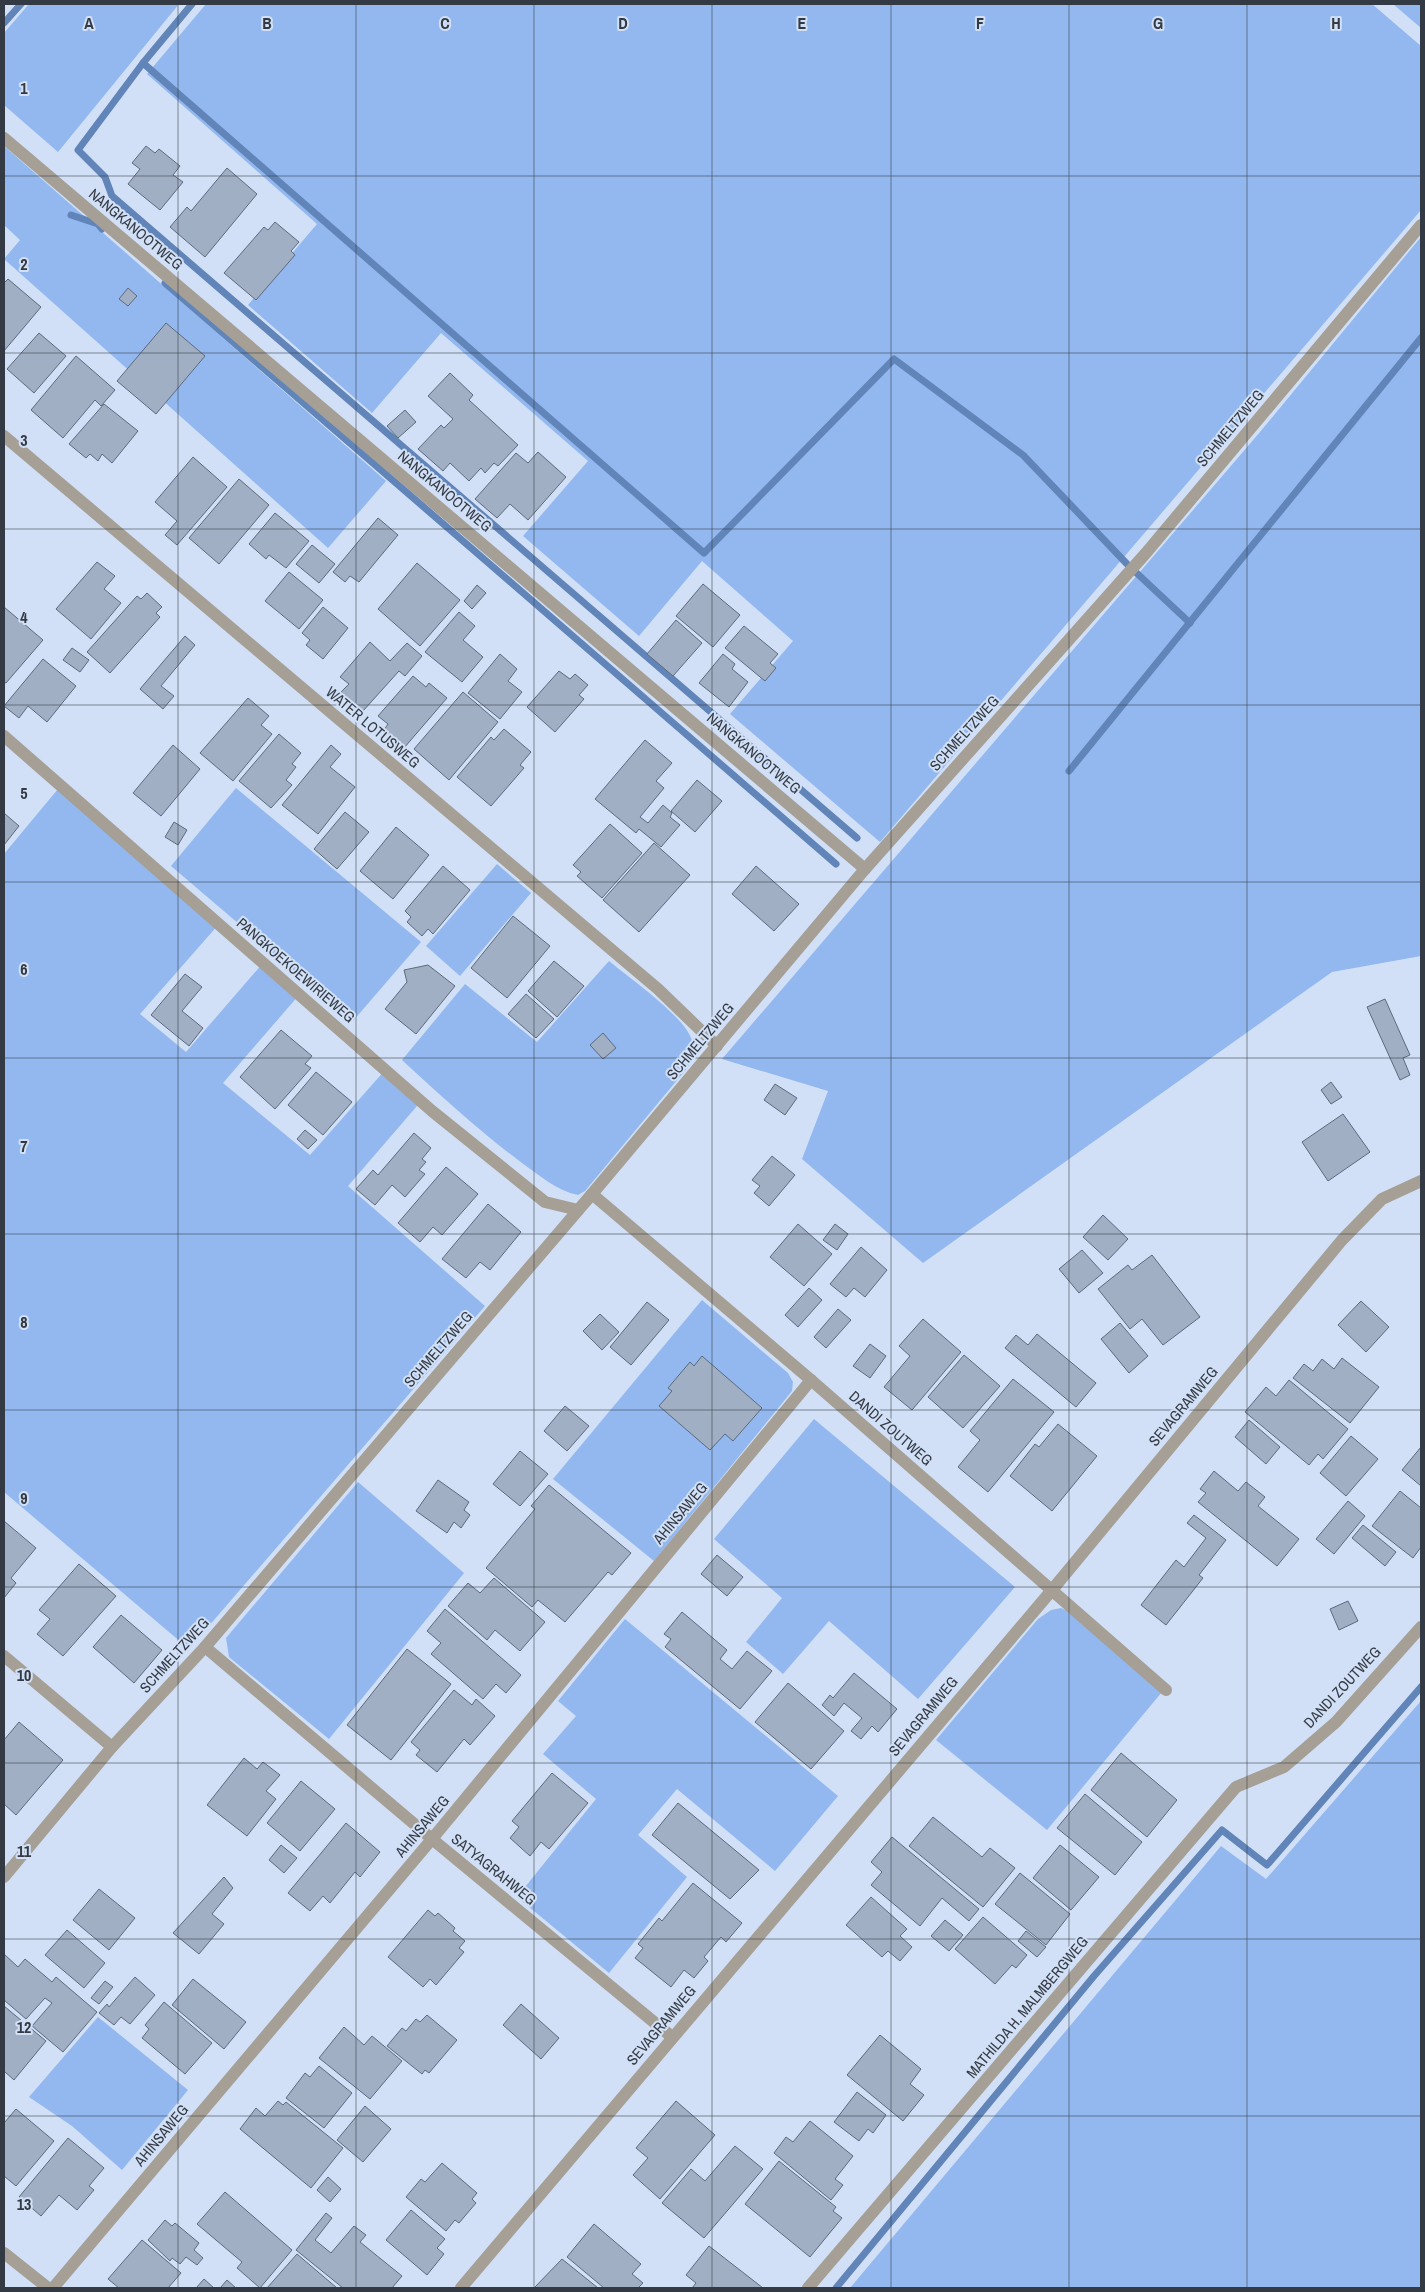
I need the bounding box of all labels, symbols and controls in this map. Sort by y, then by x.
text: A [84,12,94,34]
text: B [262,12,272,34]
text: C [440,12,450,34]
text: D [618,12,628,34]
text: E [798,12,807,34]
text: F [976,12,984,34]
text: G [1153,12,1163,34]
text: H [1331,12,1341,34]
text: 1 [20,77,28,99]
street label: NANGKANOOTWEG [84,183,188,275]
text: 2 [20,253,28,275]
street label: SCHMELTZWEG [1191,385,1269,471]
text: 3 [20,429,28,451]
street label: NANGKANOOTWEG [393,445,497,537]
text: 4 [20,606,28,628]
street label: WATER LOTUSWEG [321,681,425,773]
street label: SCHMELTZWEG [924,691,1004,775]
street label: NANGKANOOTWEG [702,707,806,799]
text: 5 [20,782,28,804]
street label: PANGKOEKOEWIRIEWEG [232,913,360,1027]
text: 6 [20,958,28,980]
street label: SCHMELTZWEG [661,998,739,1084]
text: 7 [20,1135,28,1157]
street label: SCHMELTZWEG [399,1306,477,1392]
text: 8 [20,1311,28,1333]
street label: SEVAGRAMWEG [1143,1362,1223,1450]
street label: DANDI ZOUTWEG [845,1386,937,1470]
street label: AHINSAWEG [647,1478,712,1549]
text: 9 [20,1487,28,1509]
street label: SCHMELTZWEG [134,1613,214,1697]
street label: DANDI ZOUTWEG [1299,1642,1385,1732]
text: 10 [17,1664,31,1686]
street label: SEVAGRAMWEG [883,1672,963,1760]
street label: AHINSAWEG [389,1791,454,1862]
street label: SATYAGRAHWEG [447,1828,541,1910]
text: 11 [17,1840,32,1862]
street label: MATHILDA H. MALMBERGWEG [961,1931,1093,2083]
street label: SEVAGRAMWEG [621,1981,701,2069]
text: 12 [17,2016,31,2038]
street label: AHINSAWEG [128,2100,193,2171]
text: 13 [17,2193,31,2215]

